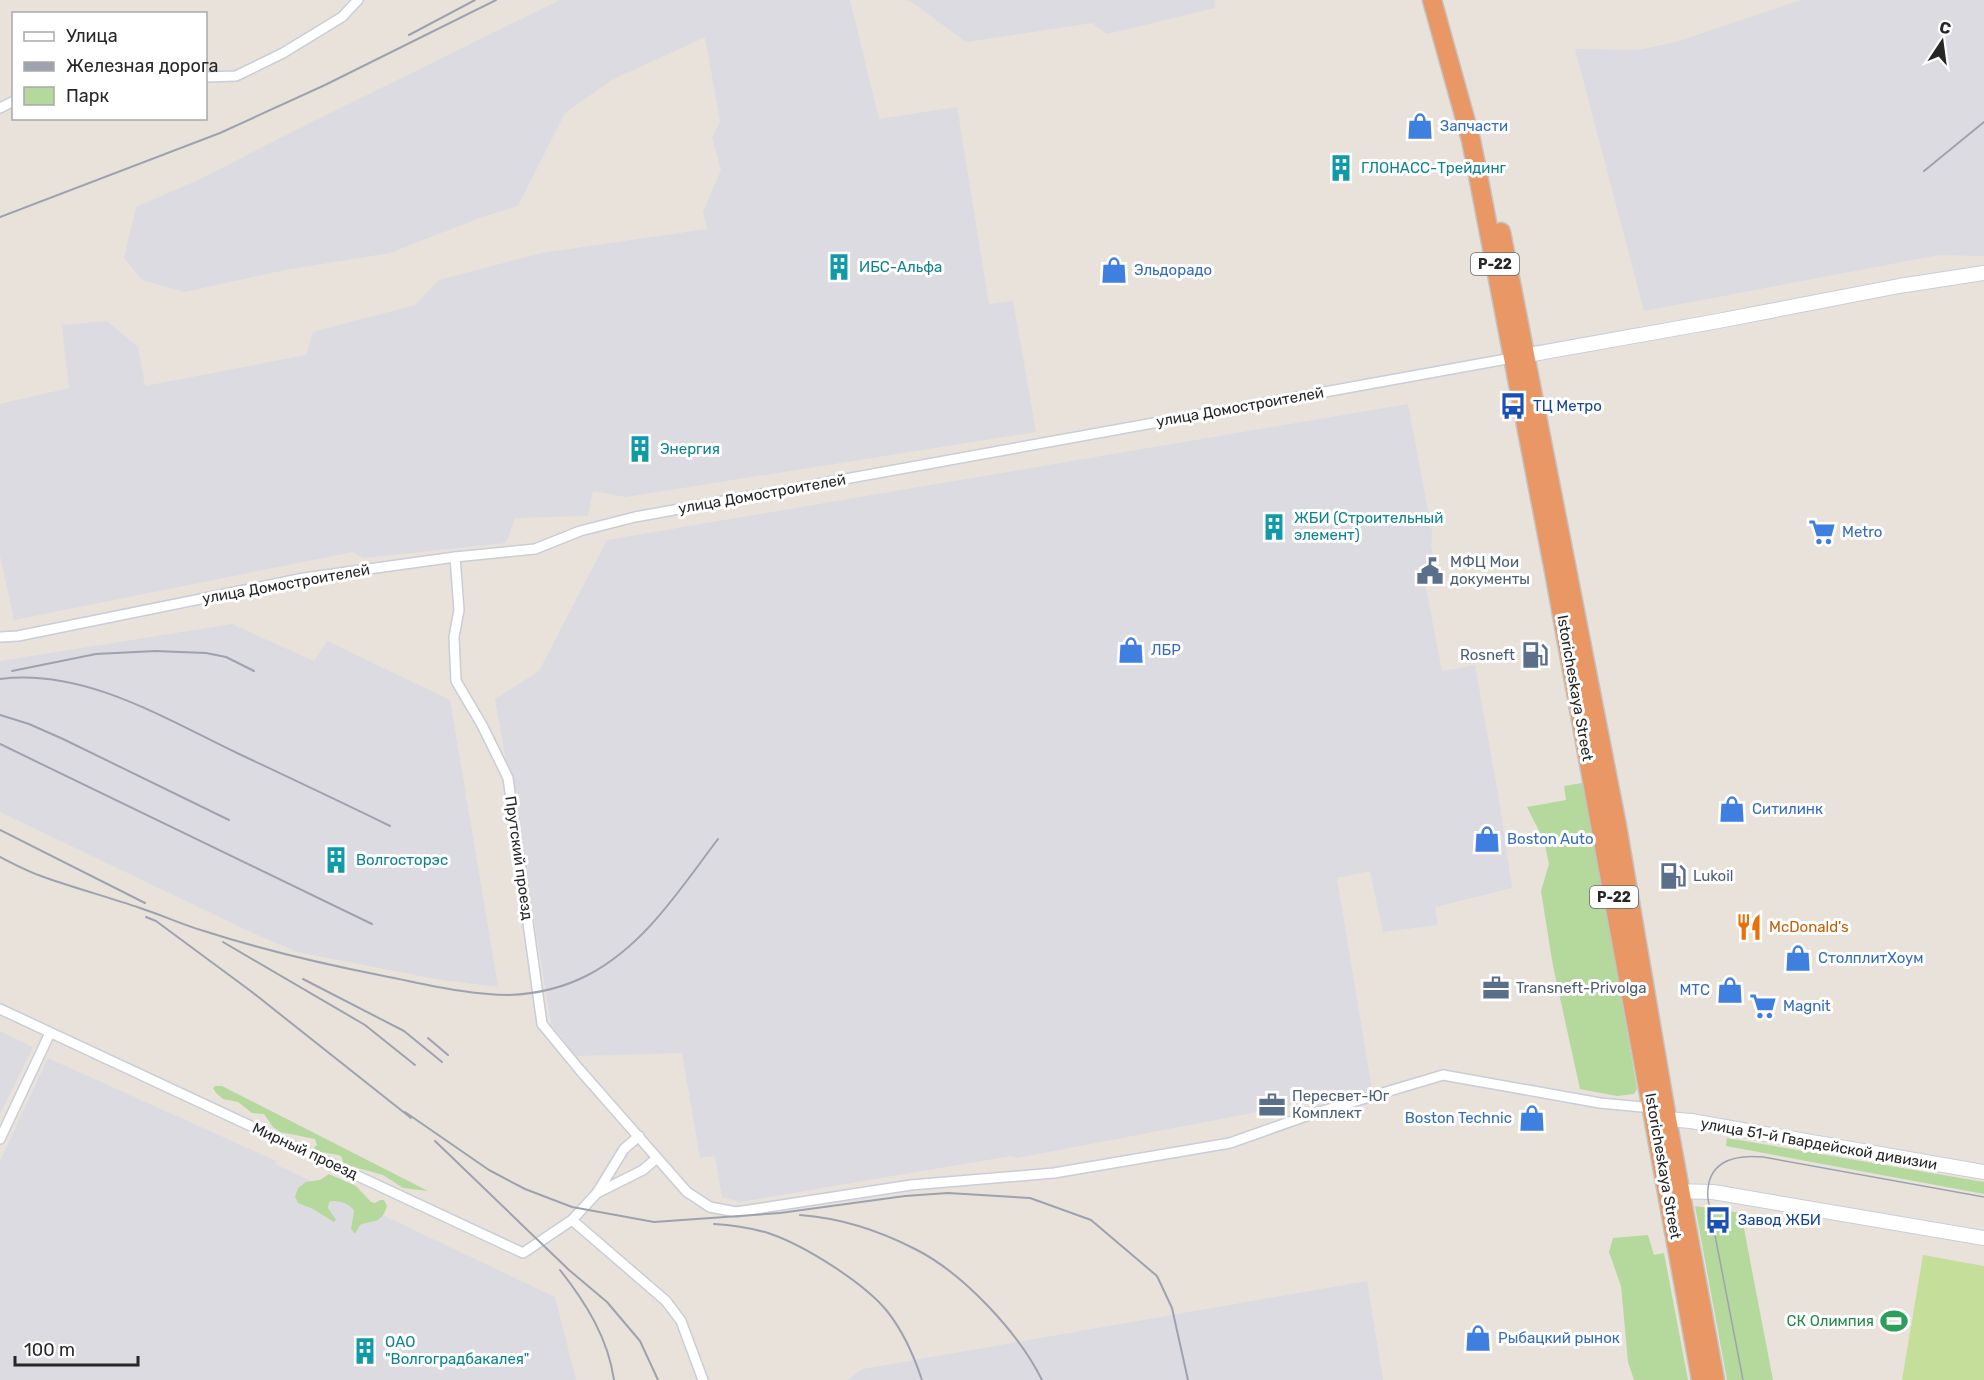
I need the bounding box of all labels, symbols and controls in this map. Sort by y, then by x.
legend [12,12,207,120]
north arrow [1912,12,1972,72]
text: С [1938,17,1953,38]
text: Улица [66,25,118,47]
text: Железная дорога [66,55,219,77]
text: Парк [66,85,110,107]
shop icon: Запчасти [1405,111,1435,141]
place label: Запчасти [1440,117,1508,135]
building icon: ГЛОНАСС-Трейдинг [1326,153,1356,183]
place label: ГЛОНАСС-Трейдинг [1361,159,1507,177]
building icon: ИБС-Альфа [824,252,854,282]
road number: Р-22 [1471,253,1519,275]
shop icon: Эльдорадо [1099,255,1129,285]
place label: ИБС-Альфа [859,258,942,276]
place label: Эльдорадо [1134,261,1212,279]
street label: улица Домостроителей [1155,383,1325,431]
bus stop icon: ТЦ Метро [1498,391,1528,421]
place label: ТЦ Метро [1533,397,1602,415]
building icon: Энергия [625,434,655,464]
place label: Энергия [660,440,720,458]
street label: улица Домостроителей [677,470,847,518]
place label: ЖБИ (Строительный элемент) [1294,509,1443,544]
building icon: ЖБИ (Строительный элемент) [1259,512,1289,542]
supermarket icon: Metro [1807,517,1837,547]
place label: Metro [1842,523,1882,541]
place label: МФЦ Мои документы [1450,553,1530,588]
public building icon: МФЦ Мои документы [1415,556,1445,586]
street label: улица Домостроителей [201,560,371,608]
street label: Istoricheskaya Street [1553,614,1597,763]
shop icon: ЛБР [1116,635,1146,665]
fuel station icon: Rosneft [1520,640,1550,670]
place label: ЛБР [1151,641,1181,659]
place label: Rosneft [1460,646,1515,664]
shop icon: Ситилинк [1717,794,1747,824]
street label: Прутский проезд [501,795,537,921]
place label: Ситилинк [1752,800,1823,818]
shop icon: Boston Auto [1472,824,1502,854]
place label: Boston Auto [1507,830,1594,848]
building icon: Волгосторэс [321,845,351,875]
place label: Волгосторэс [356,851,448,869]
fuel station icon: Lukoil [1658,861,1688,891]
place label: Lukoil [1693,867,1734,885]
road number: Р-22 [1590,886,1638,908]
restaurant icon: McDonald's [1734,912,1764,942]
place label: McDonald's [1769,918,1849,936]
shop icon: СтолплитХоум [1783,943,1813,973]
place label: СтолплитХоум [1818,949,1924,967]
office icon: Transneft-Privolga [1481,973,1511,1003]
shop icon: МТС [1715,975,1745,1005]
place label: Transneft-Privolga [1516,979,1647,997]
place label: МТС [1679,981,1710,999]
supermarket icon: Magnit [1748,991,1778,1021]
place label: Magnit [1783,997,1831,1015]
place label: Пересвет-Юг Комплект [1292,1087,1390,1122]
office icon: Пересвет-Юг Комплект [1257,1090,1287,1120]
street label: Istoricheskaya Street [1641,1092,1685,1241]
shop icon: Boston Technic [1517,1103,1547,1133]
place label: Boston Technic [1405,1109,1512,1127]
street label: улица 51-й Гвардейской дивизии [1699,1114,1939,1174]
street label: Мирный проезд [250,1119,360,1183]
bus stop icon: Завод ЖБИ [1703,1205,1733,1235]
place label: Завод ЖБИ [1738,1211,1821,1229]
sports icon: СК Олимпия [1879,1306,1909,1336]
place label: СК Олимпия [1787,1312,1874,1330]
shop icon: Рыбацкий рынок [1463,1323,1493,1353]
scale bar [15,1329,138,1367]
place label: Рыбацкий рынок [1498,1329,1620,1347]
place label: ОАО "Волгоградбакалея" [385,1333,529,1368]
building icon: ОАО "Волгоградбакалея" [350,1336,380,1366]
text: 100 m [24,1339,75,1361]

